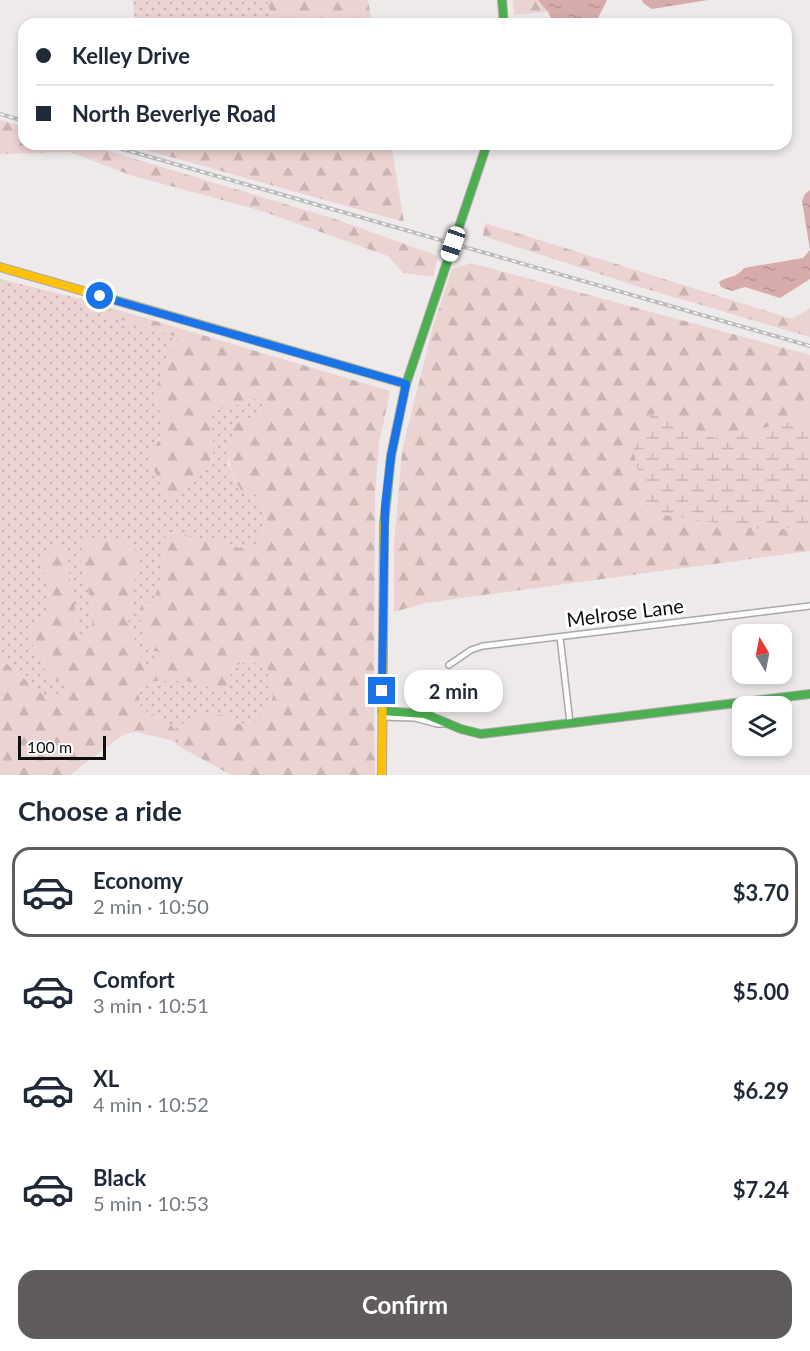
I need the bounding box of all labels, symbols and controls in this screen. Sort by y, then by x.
text: Kelley Drive [72,42,190,69]
text: North Beverlye Road [72,100,276,127]
car [439,224,467,264]
route start [86,282,113,309]
street label: Melrose Lane [565,593,685,631]
north arrow [732,624,792,684]
map controls [732,624,792,756]
callout: 2 min [403,670,502,712]
route end [368,677,395,704]
text: 2 min [429,679,478,703]
button: layers [732,696,792,756]
scale bar [18,733,106,760]
text: 100 m [27,737,72,756]
text: Choose a ride [18,794,182,827]
icon: car [21,865,75,919]
text: Economy [93,867,183,894]
text: $3.70 [733,879,789,906]
text: 2 min · 10:50 [93,894,209,918]
icon: car [21,964,75,1018]
text: Comfort [93,966,175,993]
text: $5.00 [733,978,789,1005]
text: 3 min · 10:51 [93,993,209,1017]
icon: car [21,1063,75,1117]
text: XL [93,1065,119,1092]
text: $6.29 [733,1077,789,1104]
text: 4 min · 10:52 [93,1092,209,1116]
icon: car [21,1162,75,1216]
text: Black [93,1164,146,1191]
text: $7.24 [733,1176,789,1203]
text: 5 min · 10:53 [93,1191,209,1215]
button: Confirm [18,1270,792,1339]

